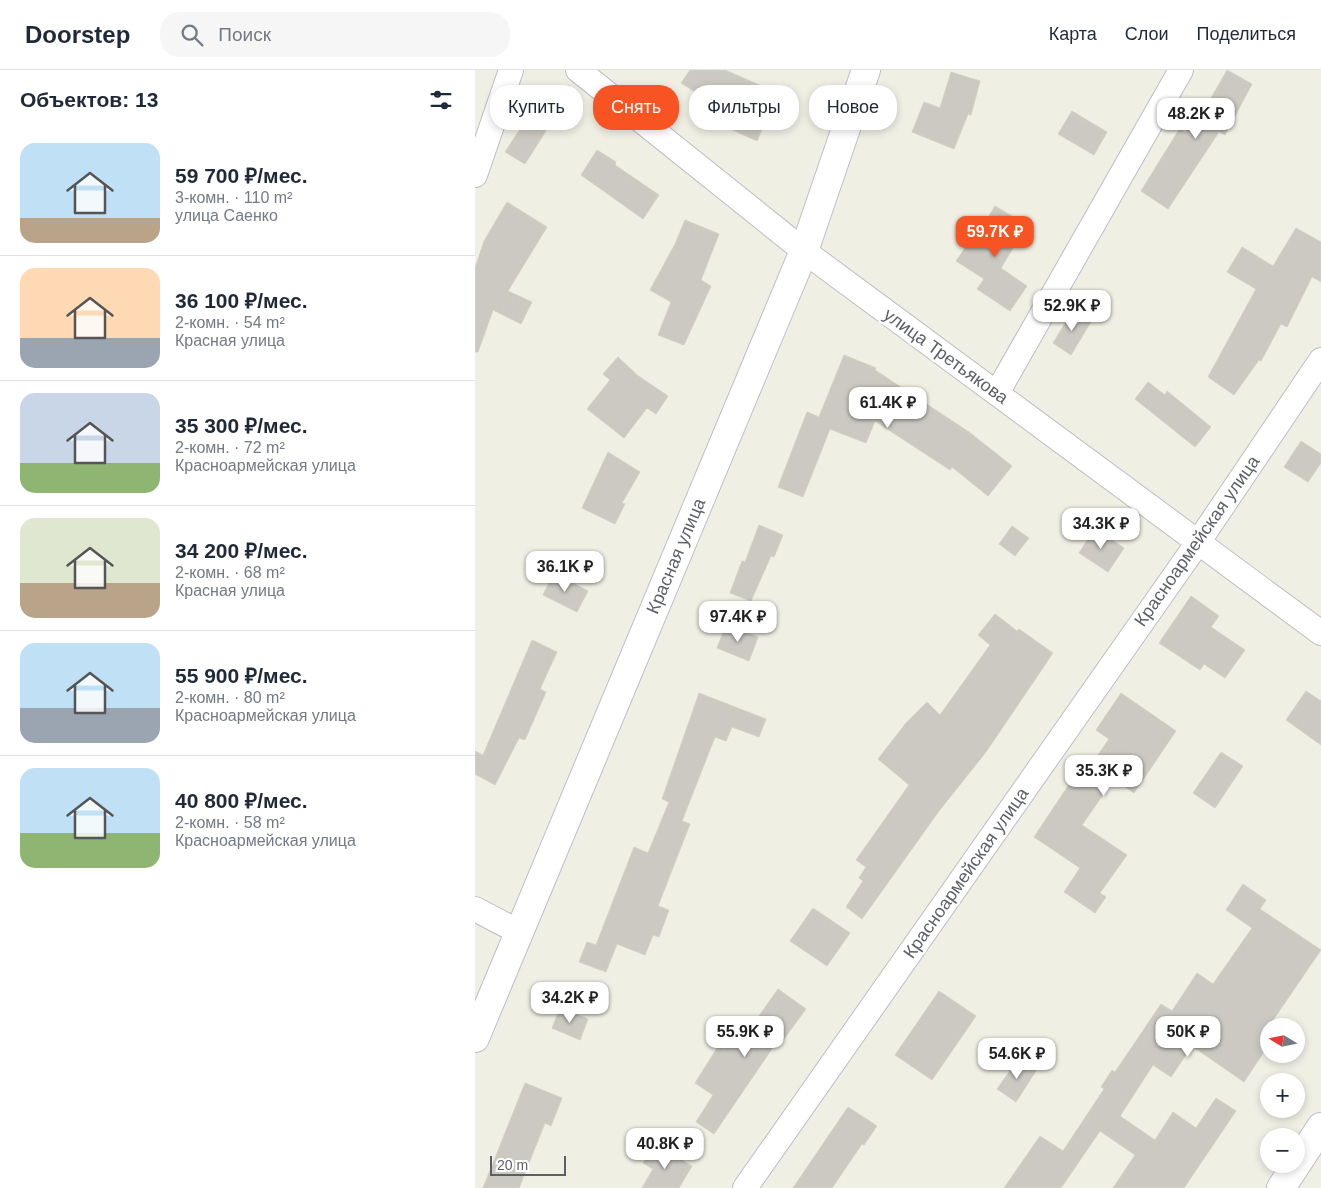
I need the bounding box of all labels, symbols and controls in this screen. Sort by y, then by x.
search box [160,12,510,57]
text: Doorstep [25,21,130,48]
icon: search [178,21,206,49]
text: Поиск [218,24,271,45]
text: Карта [1049,24,1097,44]
text: Слои [1125,24,1169,44]
text: Поделиться [1197,24,1296,44]
chip: Купить [490,85,583,130]
chip: Снять [593,85,679,130]
chip: Фильтры [689,85,799,130]
chip: Новое [809,85,897,130]
icon: filters [427,86,455,114]
text: Объектов: 13 [20,88,158,111]
pin: 48.2K ₽ [1150,98,1242,140]
text: 48.2K ₽ [1168,105,1224,122]
icon: home [60,163,120,223]
text: 59 700 ₽/мес. [175,164,308,187]
text: 3-комн. · 110 m² [175,189,292,206]
text: улица Саенко [175,207,278,224]
pin: 59.7K ₽ [949,216,1041,258]
text: 59.7K ₽ [967,223,1023,240]
icon: home [60,288,120,348]
text: 36 100 ₽/мес. [175,289,308,312]
pin: 52.9K ₽ [1026,290,1118,332]
text: 52.9K ₽ [1044,297,1100,314]
street label: улица Третьякова [880,304,1013,408]
text: 2-комн. · 54 m² [175,314,285,331]
text: Красная улица [175,332,285,349]
pin: 61.4K ₽ [842,386,934,429]
text: 61.4K ₽ [860,394,916,411]
icon: home [60,413,120,473]
text: 35 300 ₽/мес. [175,414,308,437]
text: 2-комн. · 72 m² [175,439,285,456]
street label: Красноармейская улица [1130,451,1264,630]
text: Красноармейская улица [175,457,356,474]
street label: Красная улица [643,494,710,617]
pin: 34.3K ₽ [1055,508,1147,550]
text: 34.3K ₽ [1073,515,1129,532]
icon: home [60,538,120,598]
text: 34 200 ₽/мес. [175,539,308,562]
pin: 36.1K ₽ [519,550,611,593]
text: 36.1K ₽ [537,558,593,575]
text: 2-комн. · 68 m² [175,564,285,581]
text: Красная улица [175,582,285,599]
pin: 97.4K ₽ [692,600,784,643]
text: 97.4K ₽ [710,608,766,625]
icon: home [60,663,120,723]
text: 55 900 ₽/мес. [175,664,308,687]
text: 2-комн. · 80 m² [175,689,285,706]
text: Красноармейская улица [175,707,356,724]
pin: 35.3K ₽ [1058,754,1150,797]
text: 35.3K ₽ [1076,762,1132,779]
street label: Красноармейская улица [899,783,1033,962]
icon: home [60,788,120,848]
text: 40 800 ₽/мес. [175,789,308,812]
text: 2-комн. · 58 m² [175,814,285,831]
text: Красноармейская улица [175,832,356,849]
pin: 34.2K ₽ [524,982,616,1024]
text: 34.2K ₽ [542,989,598,1006]
pin: 55.9K ₽ [699,1016,791,1058]
pin: 50K ₽ [1153,1016,1223,1058]
north arrow [1260,1018,1305,1062]
map controls [1260,1018,1305,1173]
text: 55.9K ₽ [717,1023,773,1040]
text: 50K ₽ [1166,1023,1210,1040]
pin: 54.6K ₽ [971,1038,1063,1080]
text: 54.6K ₽ [989,1045,1045,1062]
button: + [1260,1073,1305,1118]
pin: 40.8K ₽ [619,1128,711,1170]
button: − [1260,1128,1305,1173]
text: 40.8K ₽ [637,1135,693,1152]
scale bar [490,1153,566,1176]
text: 20 m [497,1157,528,1173]

